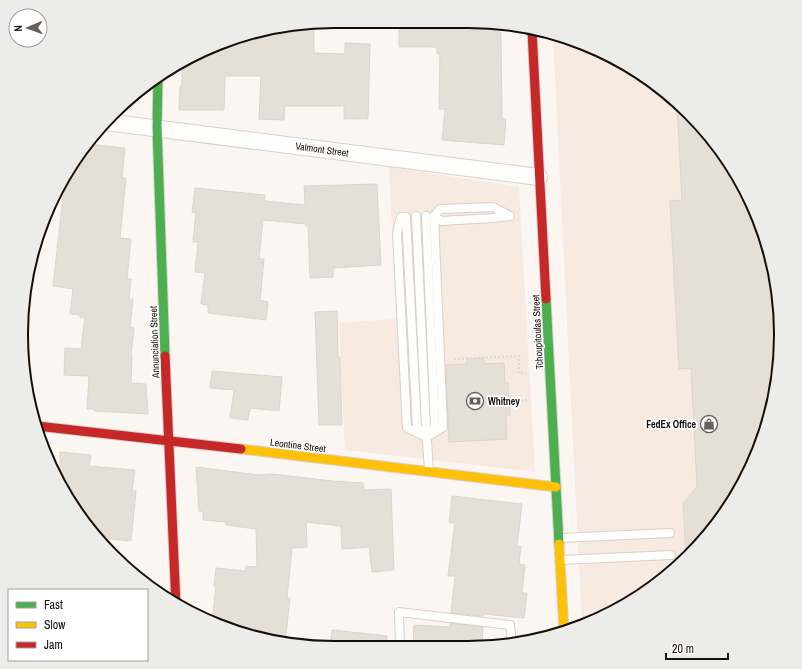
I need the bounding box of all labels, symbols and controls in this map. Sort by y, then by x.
north arrow [8,8,48,48]
text: N [11,25,25,32]
street label: Valmont Street [294,139,350,160]
street label: Tchoupitoulas Street [529,294,546,370]
street label: Annunciation Street [147,305,162,379]
bank icon: Whitney [465,391,485,411]
place label: Whitney [488,395,520,408]
shop icon: FedEx Office [699,414,719,434]
place label: FedEx Office [646,418,696,431]
street label: Leontine Street [269,436,327,455]
legend [8,589,148,661]
text: Fast [44,597,63,613]
text: Slow [44,617,66,633]
scale bar [666,635,728,661]
text: Jam [44,637,63,653]
text: 20 m [672,641,694,657]

